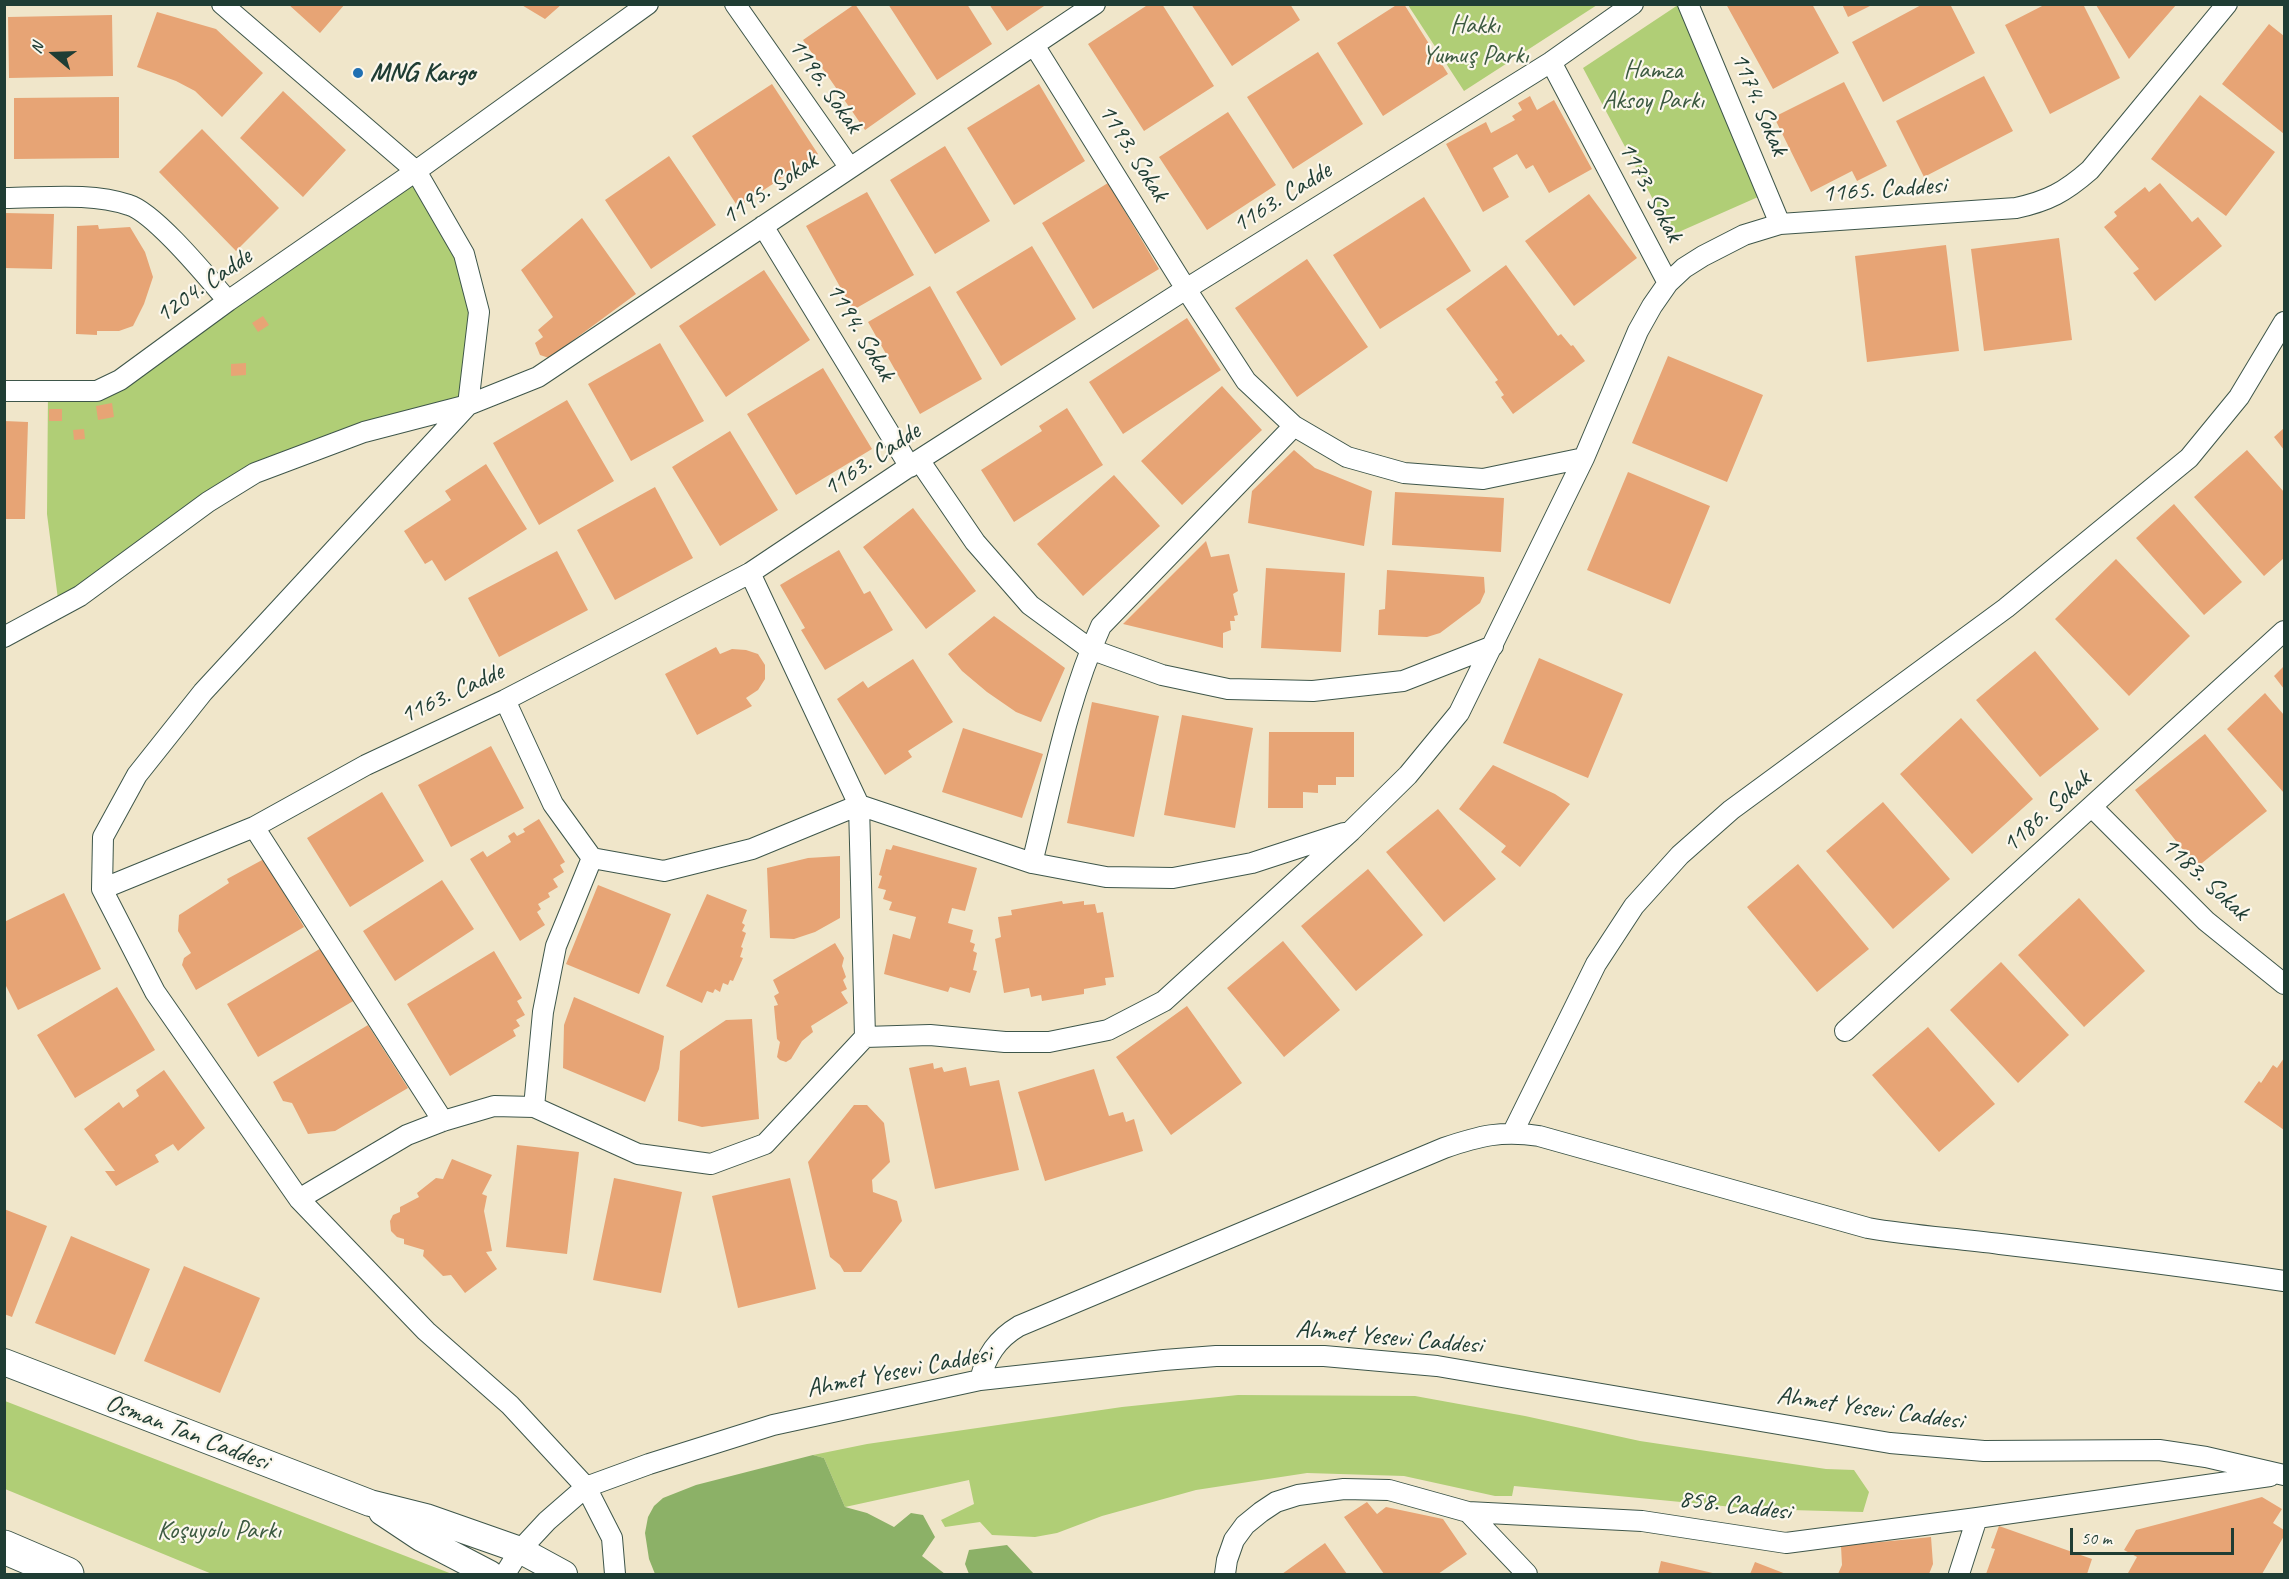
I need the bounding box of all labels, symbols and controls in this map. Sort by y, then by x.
park label: Hakkı Yumuş Parkı [1422,10,1528,71]
north arrow [24,24,84,84]
street label: 1196. Sokak [781,32,869,140]
text: N [26,40,48,56]
street label: 1174. Sokak [1723,48,1795,160]
park label: Hamza Aksoy Parkı [1602,55,1704,116]
place label: MNG Kargo [370,57,475,89]
marker: MNG Kargo [351,66,365,80]
street label: 1193. Sokak [1091,98,1175,208]
street label: 1173. Sokak [1611,136,1689,248]
street label: 1195. Sokak [716,146,824,232]
street label: 1163. Cadde [1227,155,1337,241]
street label: 1165. Caddesi [1821,170,1947,210]
street label: 1204. Cadde [150,241,258,331]
street label: 1194. Sokak [819,277,901,387]
street label: 1163. Cadde [817,416,927,504]
street label: 1163. Cadde [395,656,509,732]
street label: 1186. Sokak [1996,764,2098,860]
street label: 1183. Sokak [2154,830,2256,928]
street label: Ahmet Yesevi Caddesi [1294,1314,1484,1362]
street label: Ahmet Yesevi Caddesi [804,1339,994,1405]
street label: Ahmet Yesevi Caddesi [1775,1380,1965,1438]
street label: Osman Tan Caddesi [101,1388,273,1478]
street label: 858. Caddesi [1677,1484,1793,1528]
park label: Koşuyolu Parkı [157,1515,281,1547]
scale bar [2073,1516,2236,1554]
text: 50 m [2081,1527,2112,1549]

